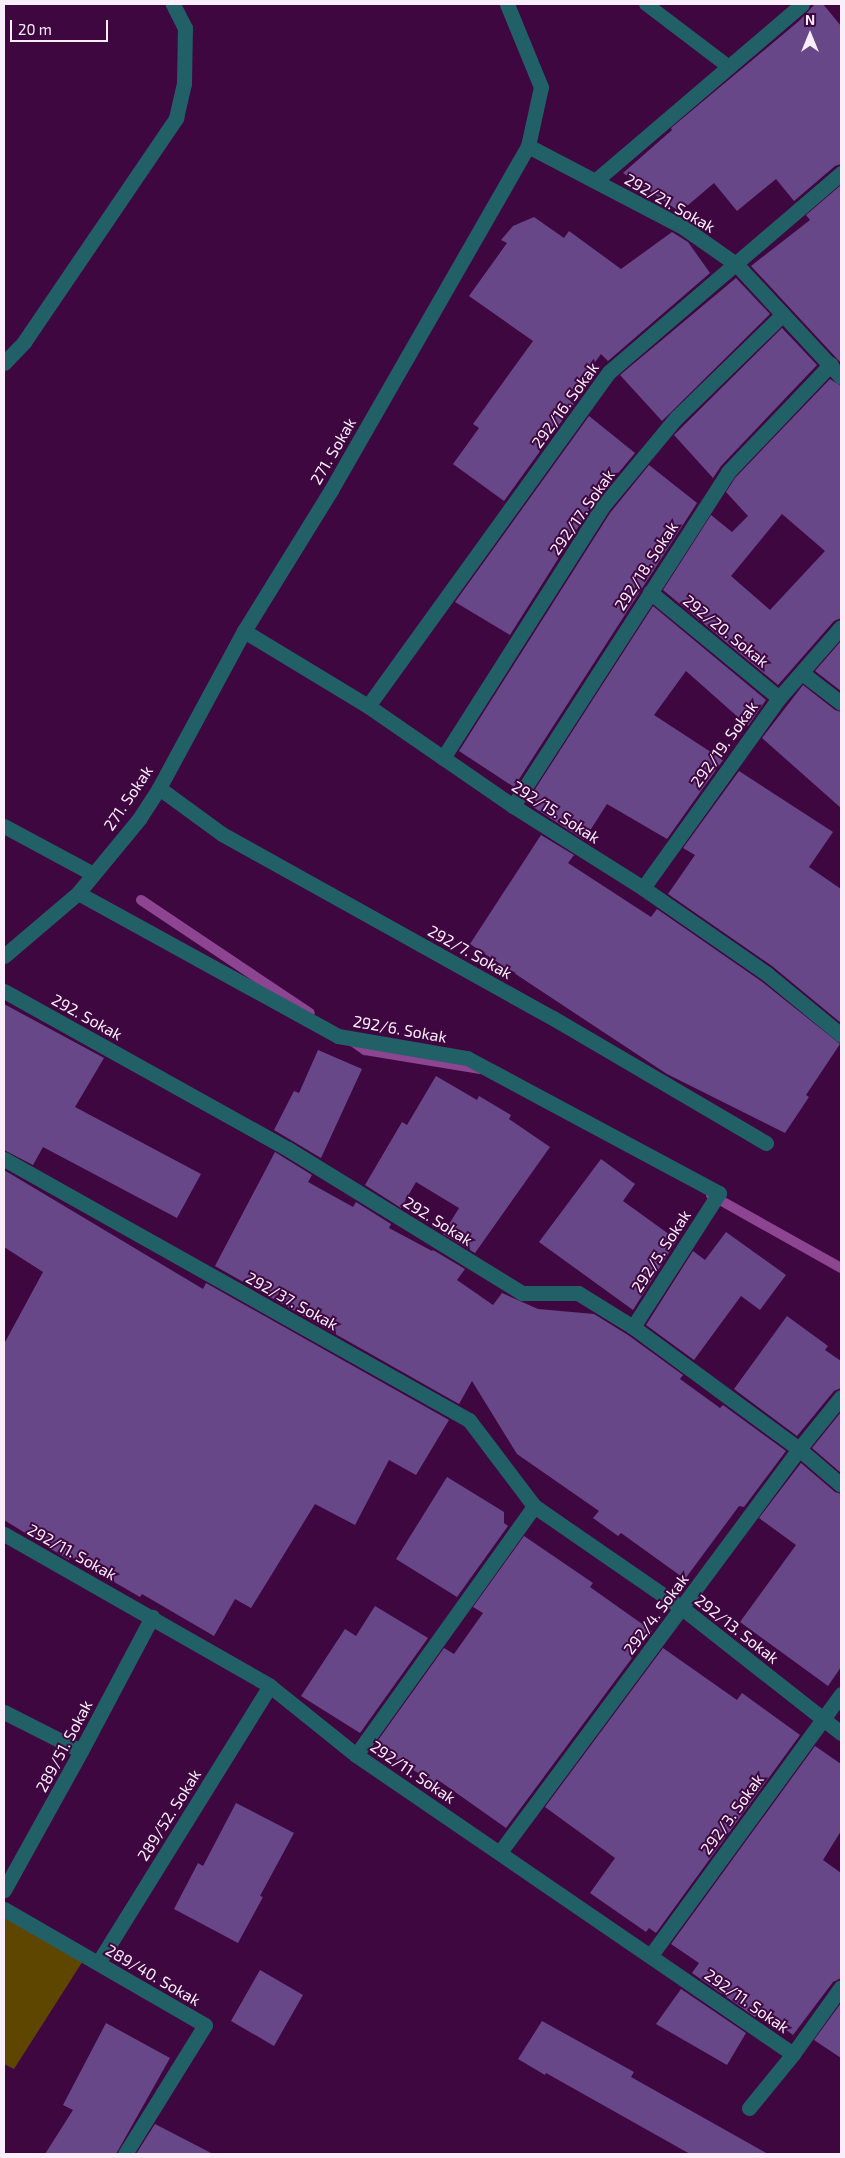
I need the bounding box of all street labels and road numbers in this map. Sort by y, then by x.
street label: 292/21. Sokak [621,169,719,237]
street label: 292/16. Sokak [527,358,603,452]
street label: 271. Sokak [306,414,360,488]
street label: 292/17. Sokak [546,466,618,558]
street label: 292/18. Sokak [610,518,682,614]
street label: 292/20. Sokak [679,591,773,671]
street label: 292/19. Sokak [686,697,762,791]
street label: 271. Sokak [99,762,157,834]
street label: 292/15. Sokak [509,777,603,847]
street label: 292/7. Sokak [425,921,515,983]
street label: 292. Sokak [48,990,126,1044]
street label: 292/6. Sokak [352,1011,448,1047]
street label: 292. Sokak [400,1192,476,1250]
street label: 292/5. Sokak [627,1206,695,1296]
street label: 292/37. Sokak [243,1268,341,1334]
street label: 292/11. Sokak [24,1520,120,1584]
street label: 292/4. Sokak [620,1570,692,1658]
street label: 292/13. Sokak [691,1590,783,1668]
street label: 289/51. Sokak [32,1697,96,1795]
street label: 292/11. Sokak [367,1736,459,1808]
street label: 289/52. Sokak [133,1766,205,1864]
street label: 292/3. Sokak [696,1770,768,1858]
street label: 289/40. Sokak [102,1940,204,2010]
street label: 292/11. Sokak [701,1965,793,2037]

